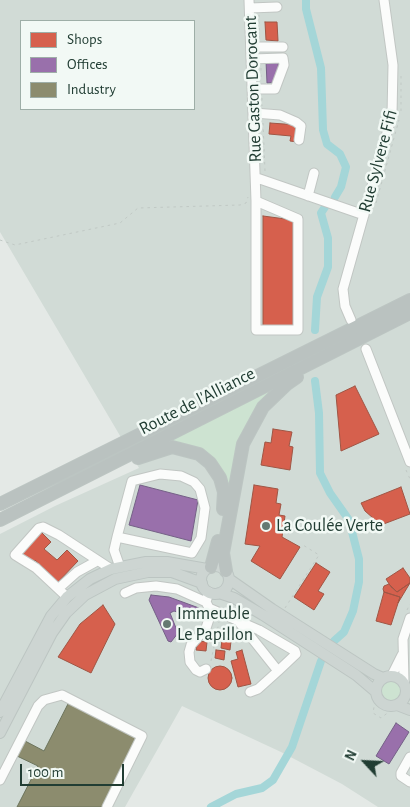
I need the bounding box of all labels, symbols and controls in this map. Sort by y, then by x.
street label: Rue Gaston Dorocant [240,15,266,163]
legend [20,20,195,110]
text: Shops [67,32,102,47]
text: Offices [67,57,108,72]
text: Industry [67,82,116,97]
street label: Rue Sylvere Fifi [354,107,402,215]
street label: Route de l'Alliance [135,362,259,440]
place label: La Coulée Verte [276,515,383,537]
marker: La Coulée Verte [260,520,272,532]
place label: Immeuble Le Papillon [177,603,253,646]
marker: Immeuble Le Papillon [161,618,173,630]
north arrow [340,737,390,787]
text: N [343,748,360,763]
scale bar [22,754,126,786]
text: 100 m [28,765,63,780]

